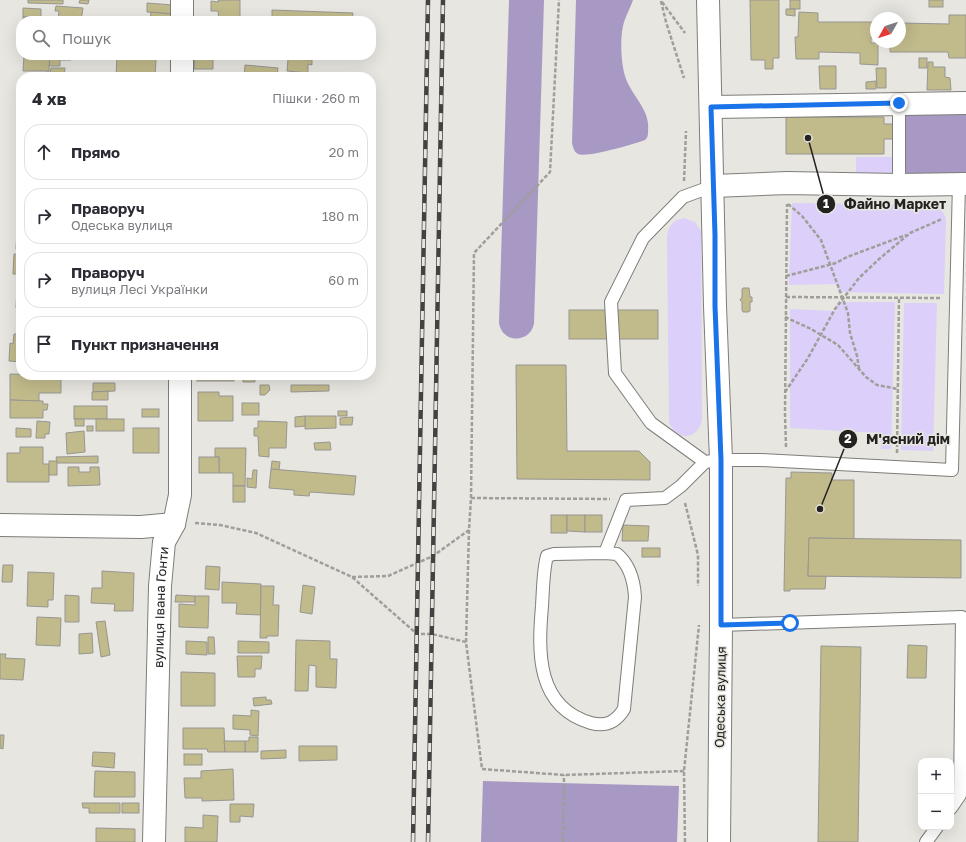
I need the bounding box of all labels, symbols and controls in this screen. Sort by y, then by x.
north arrow [870,12,906,48]
search box [16,16,376,60]
icon: search [30,27,52,49]
text: Пошук [62,29,111,47]
text: 4 хв [32,88,67,109]
text: Пішки · 260 m [272,90,360,106]
route end [890,94,908,112]
icon: ahead [33,141,55,163]
text: Прямо [71,143,120,161]
text: 20 m [329,144,359,160]
callout: Файно Маркет [816,191,955,217]
text: Файно Маркет [844,195,946,212]
text: 1 [823,196,829,211]
text: Праворуч [71,199,145,217]
icon: right [33,205,55,227]
text: 180 m [322,208,359,224]
text: Одеська вулиця [71,217,173,233]
text: Праворуч [71,263,145,281]
icon: right [33,269,55,291]
text: 60 m [328,272,359,288]
text: вулиця Лесі Українки [71,281,208,297]
icon: arrive [33,333,55,355]
text: Пункт призначення [71,335,219,353]
callout: М'ясний дім [838,426,958,452]
text: М'ясний дім [866,430,950,447]
text: 2 [844,431,852,446]
street label: вулиця Івана Гонти [150,546,172,668]
route start [781,614,799,632]
street label: Одеська вулиця [711,646,729,748]
map controls [918,758,954,830]
button: + [918,758,954,794]
button: − [918,794,954,830]

